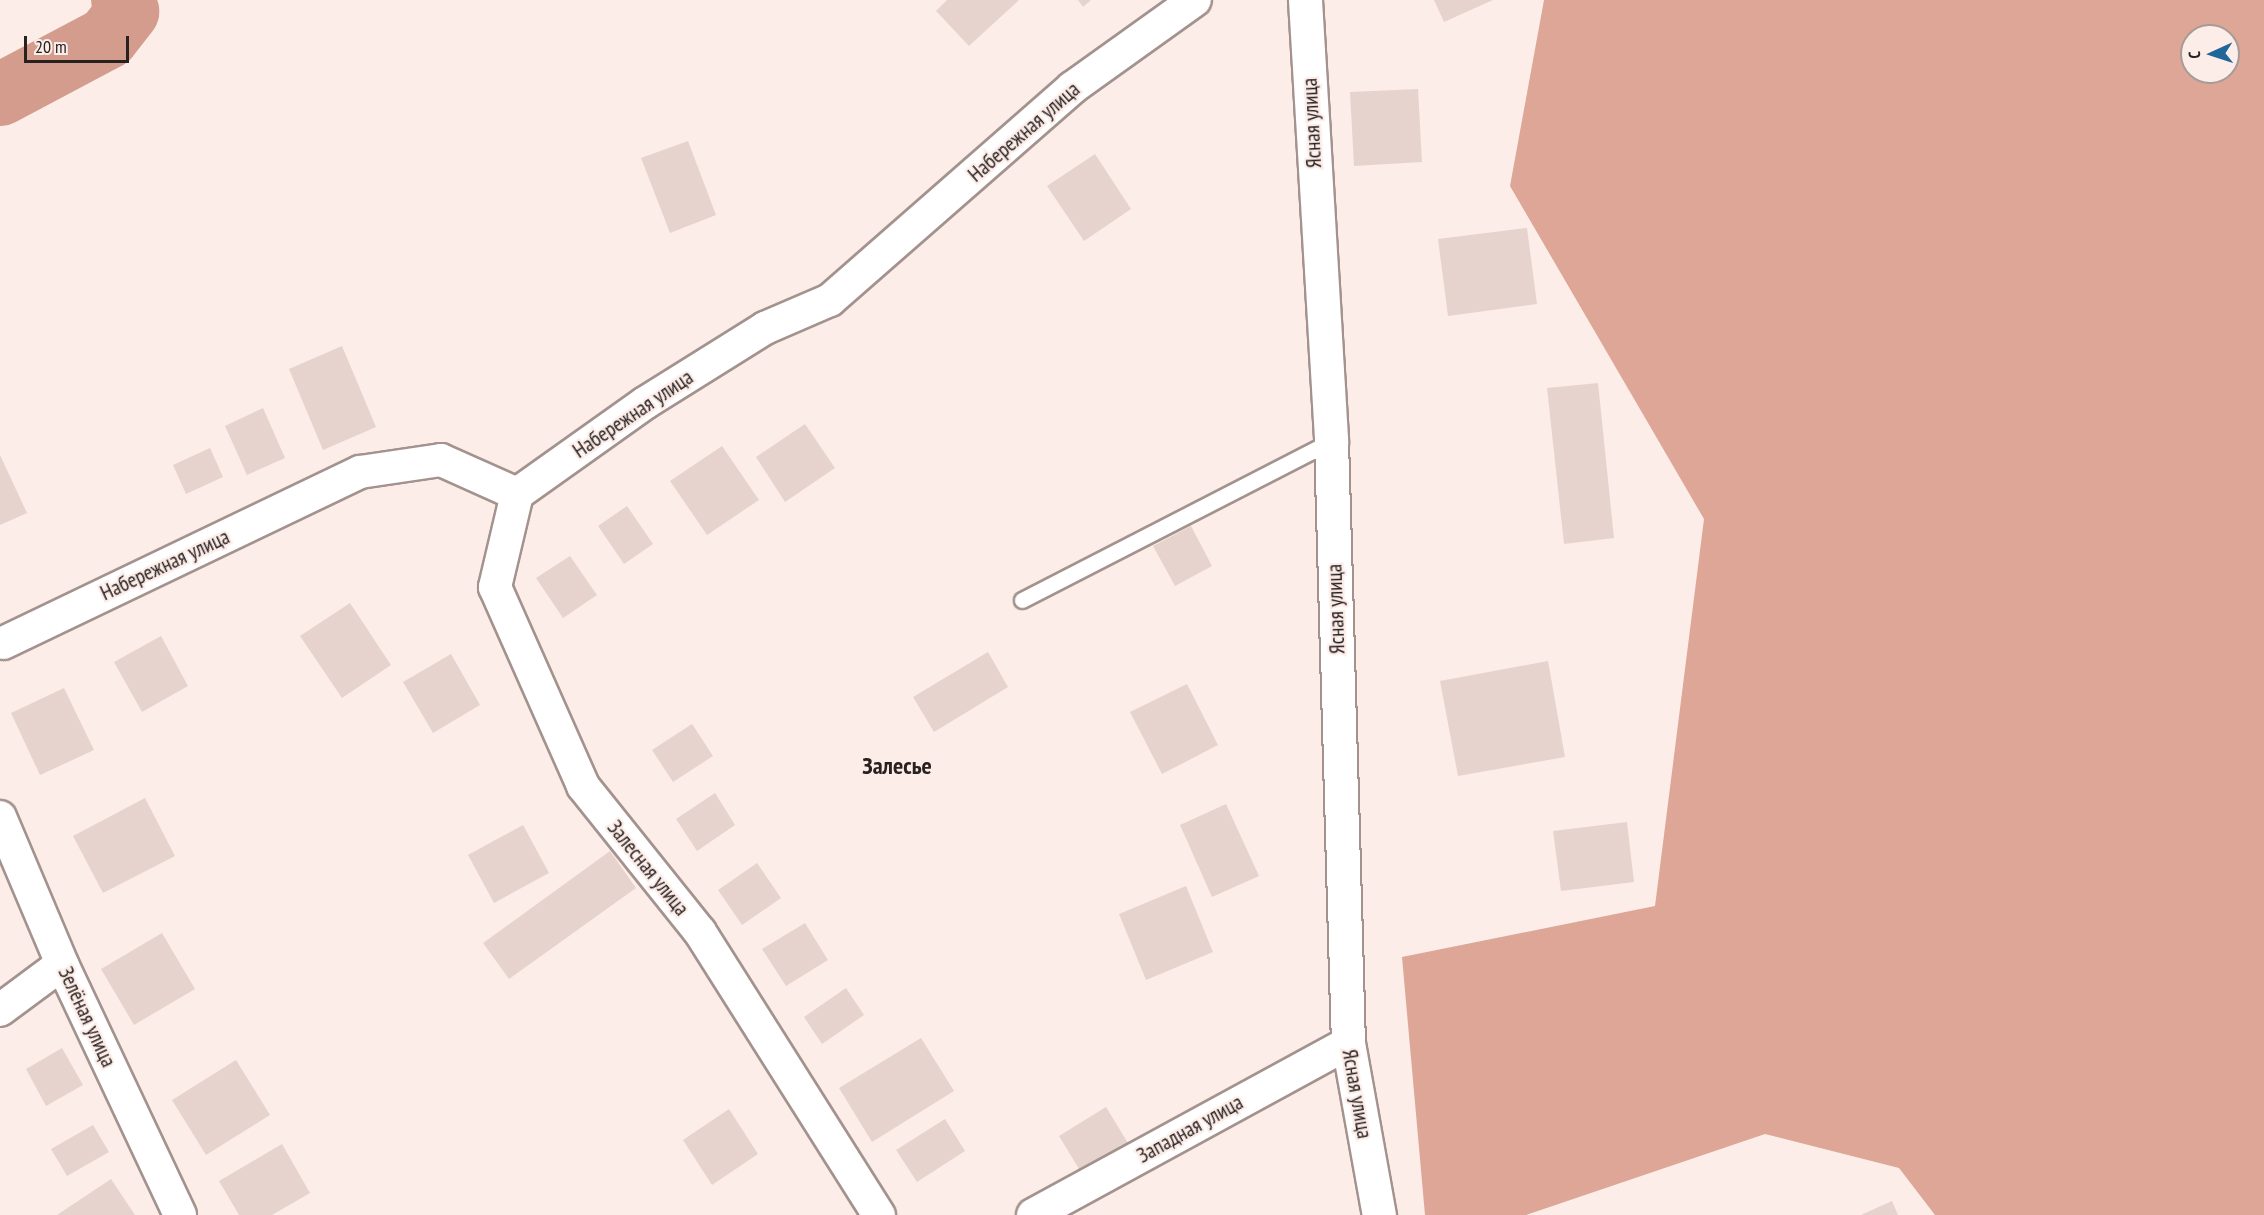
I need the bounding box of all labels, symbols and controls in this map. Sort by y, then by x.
scale bar [27,24,132,62]
north arrow [2180,24,2240,84]
text: 20 m [35,35,67,58]
text: С [2184,51,2204,59]
street label: Набережная улица [963,77,1085,187]
street label: Ясная улица [1297,77,1327,169]
street label: Набережная улица [568,365,698,463]
street label: Набережная улица [96,524,234,606]
street label: Ясная улица [1322,563,1350,655]
district label: Залесье [862,752,932,780]
street label: Залесная улица [602,815,694,921]
street label: Зелёная улица [53,963,121,1071]
street label: Ясная улица [1337,1047,1377,1141]
street label: Западная улица [1133,1090,1247,1168]

